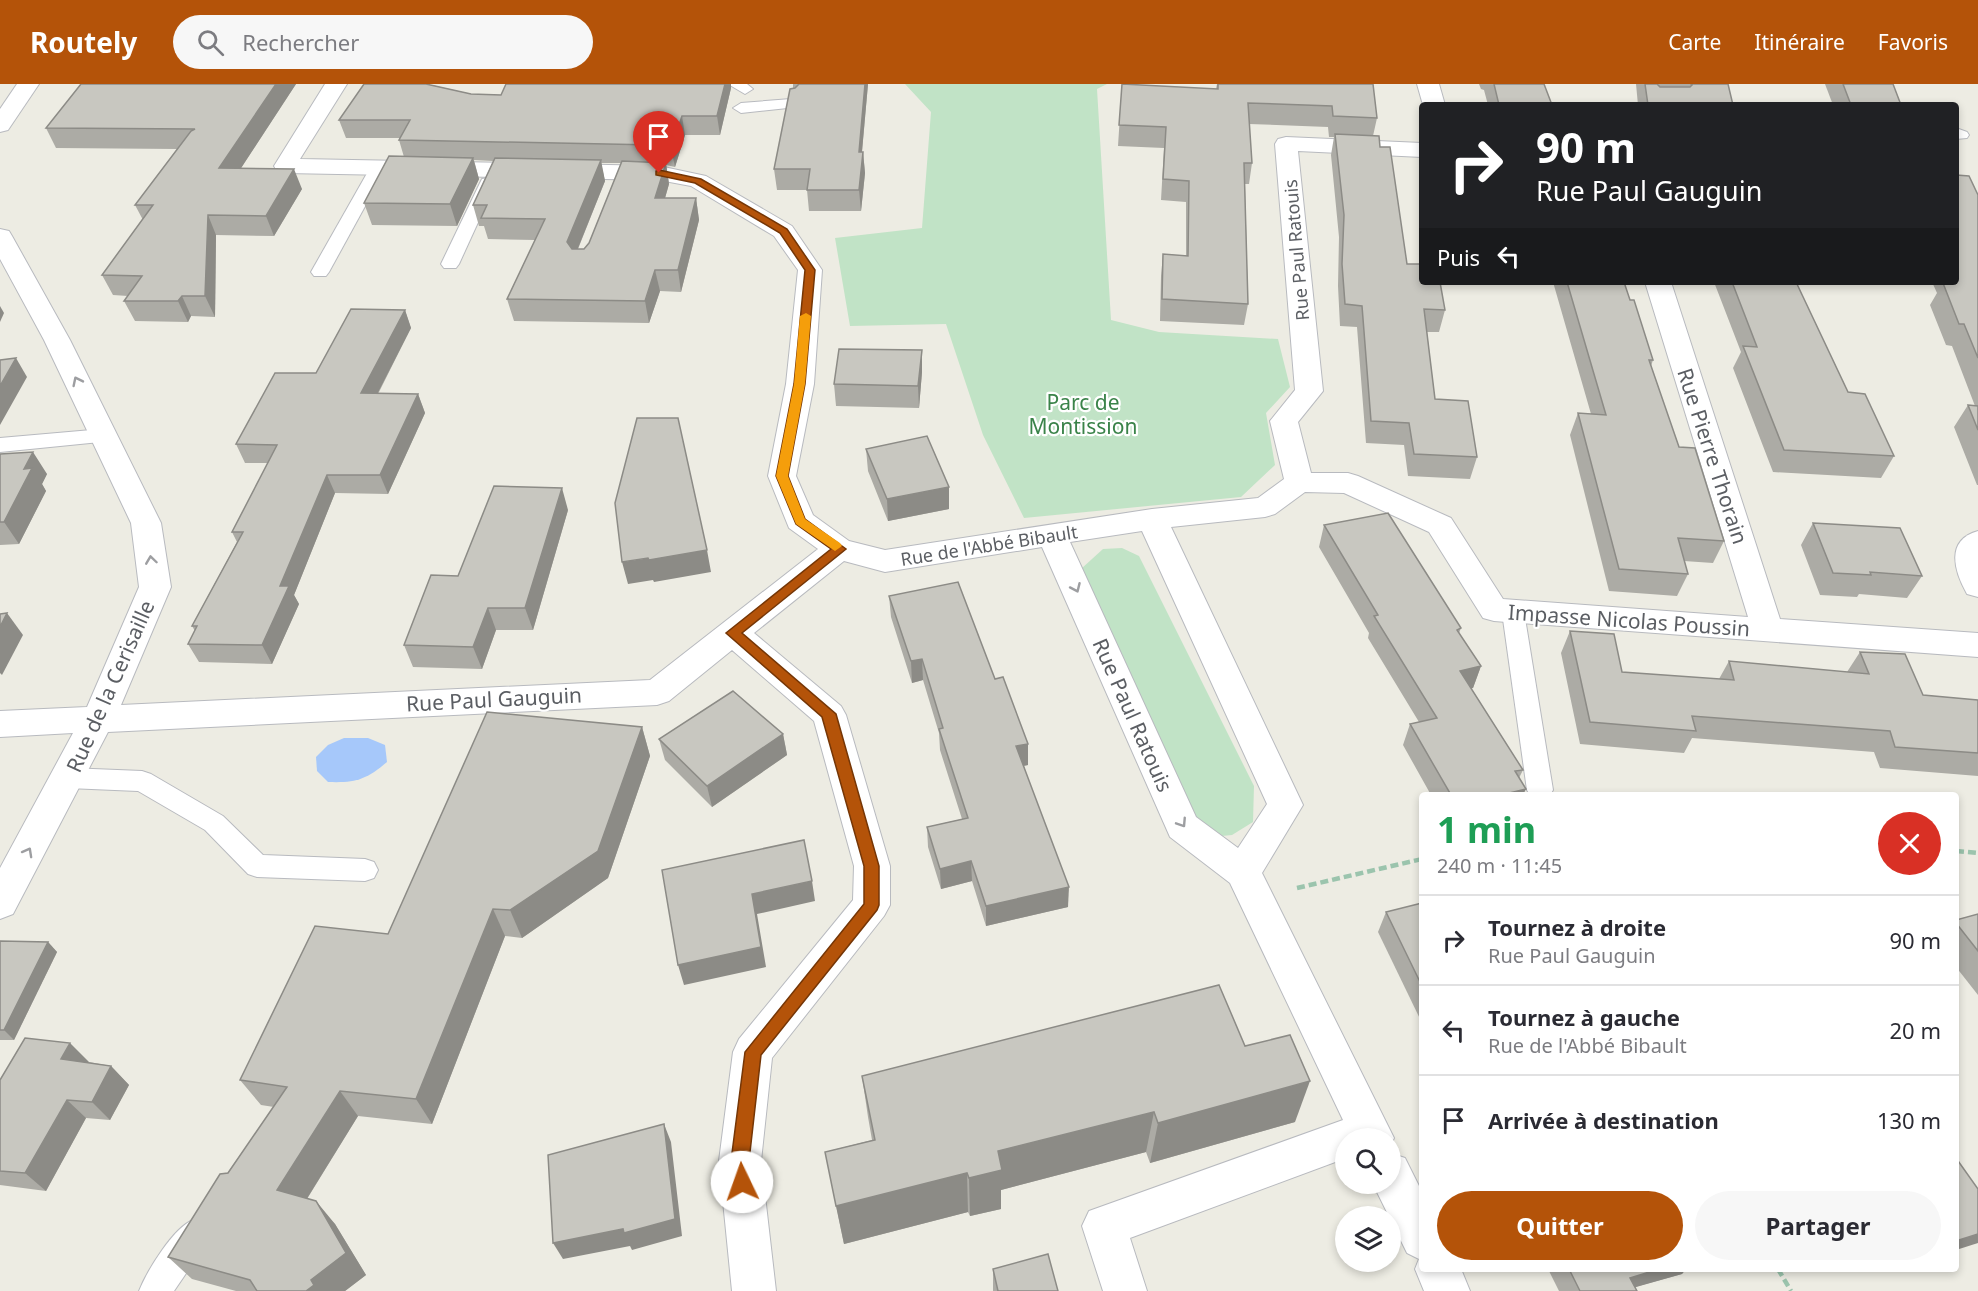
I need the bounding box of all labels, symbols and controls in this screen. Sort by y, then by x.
search box [173,15,593,69]
text: Routely [30,23,137,61]
icon: search [194,26,227,59]
text: Rechercher [242,27,359,57]
text: Carte [1668,28,1721,56]
text: Itinéraire [1754,28,1845,56]
text: Favoris [1878,28,1948,56]
pin [633,111,684,173]
text: 90 m [1536,118,1636,175]
icon: arrive [642,120,675,153]
icon: right [1437,126,1515,204]
text: Rue Paul Gauguin [1536,172,1762,209]
street label: Rue Paul Ratouis [1278,178,1314,322]
icon: left [1492,240,1525,273]
text: Puis [1437,242,1480,272]
street label: Rue Pierre Thorain [1671,364,1755,548]
one-way arrow [72,377,84,388]
park label: Parc de Montission [1029,388,1137,440]
street label: Rue de l'Abbé Bibault [899,519,1080,571]
one-way arrow [146,555,158,565]
one-way arrow [1069,582,1081,593]
street label: Rue de la Cerisaille [60,596,160,776]
street label: Impasse Nicolas Poussin [1507,598,1751,642]
street label: Rue Paul Ratouis [1087,634,1179,796]
street label: Rue Paul Gauguin [405,680,583,718]
text: 1 min [1437,805,1536,854]
button: close [1878,812,1941,875]
one-way arrow [1175,816,1186,827]
one-way arrow [21,847,32,858]
text: 240 m · 11:45 [1437,852,1562,879]
text: Tournez à droite [1488,912,1666,942]
icon: right [1437,924,1470,957]
text: 90 m [1890,925,1941,955]
text: Rue Paul Gauguin [1488,942,1656,969]
text: Tournez à gauche [1488,1002,1680,1032]
icon: left [1437,1014,1470,1047]
text: 20 m [1890,1015,1941,1045]
text: Rue de l'Abbé Bibault [1488,1032,1687,1059]
icon: arrive [1437,1104,1470,1137]
text: Arrivée à destination [1488,1105,1719,1135]
text: 130 m [1877,1105,1941,1135]
map controls [1335,1128,1401,1272]
button: search [1335,1128,1401,1194]
position arrow [710,1150,774,1214]
button: Quitter [1437,1191,1683,1260]
button: Partager [1695,1191,1941,1260]
button: layers [1335,1206,1401,1272]

